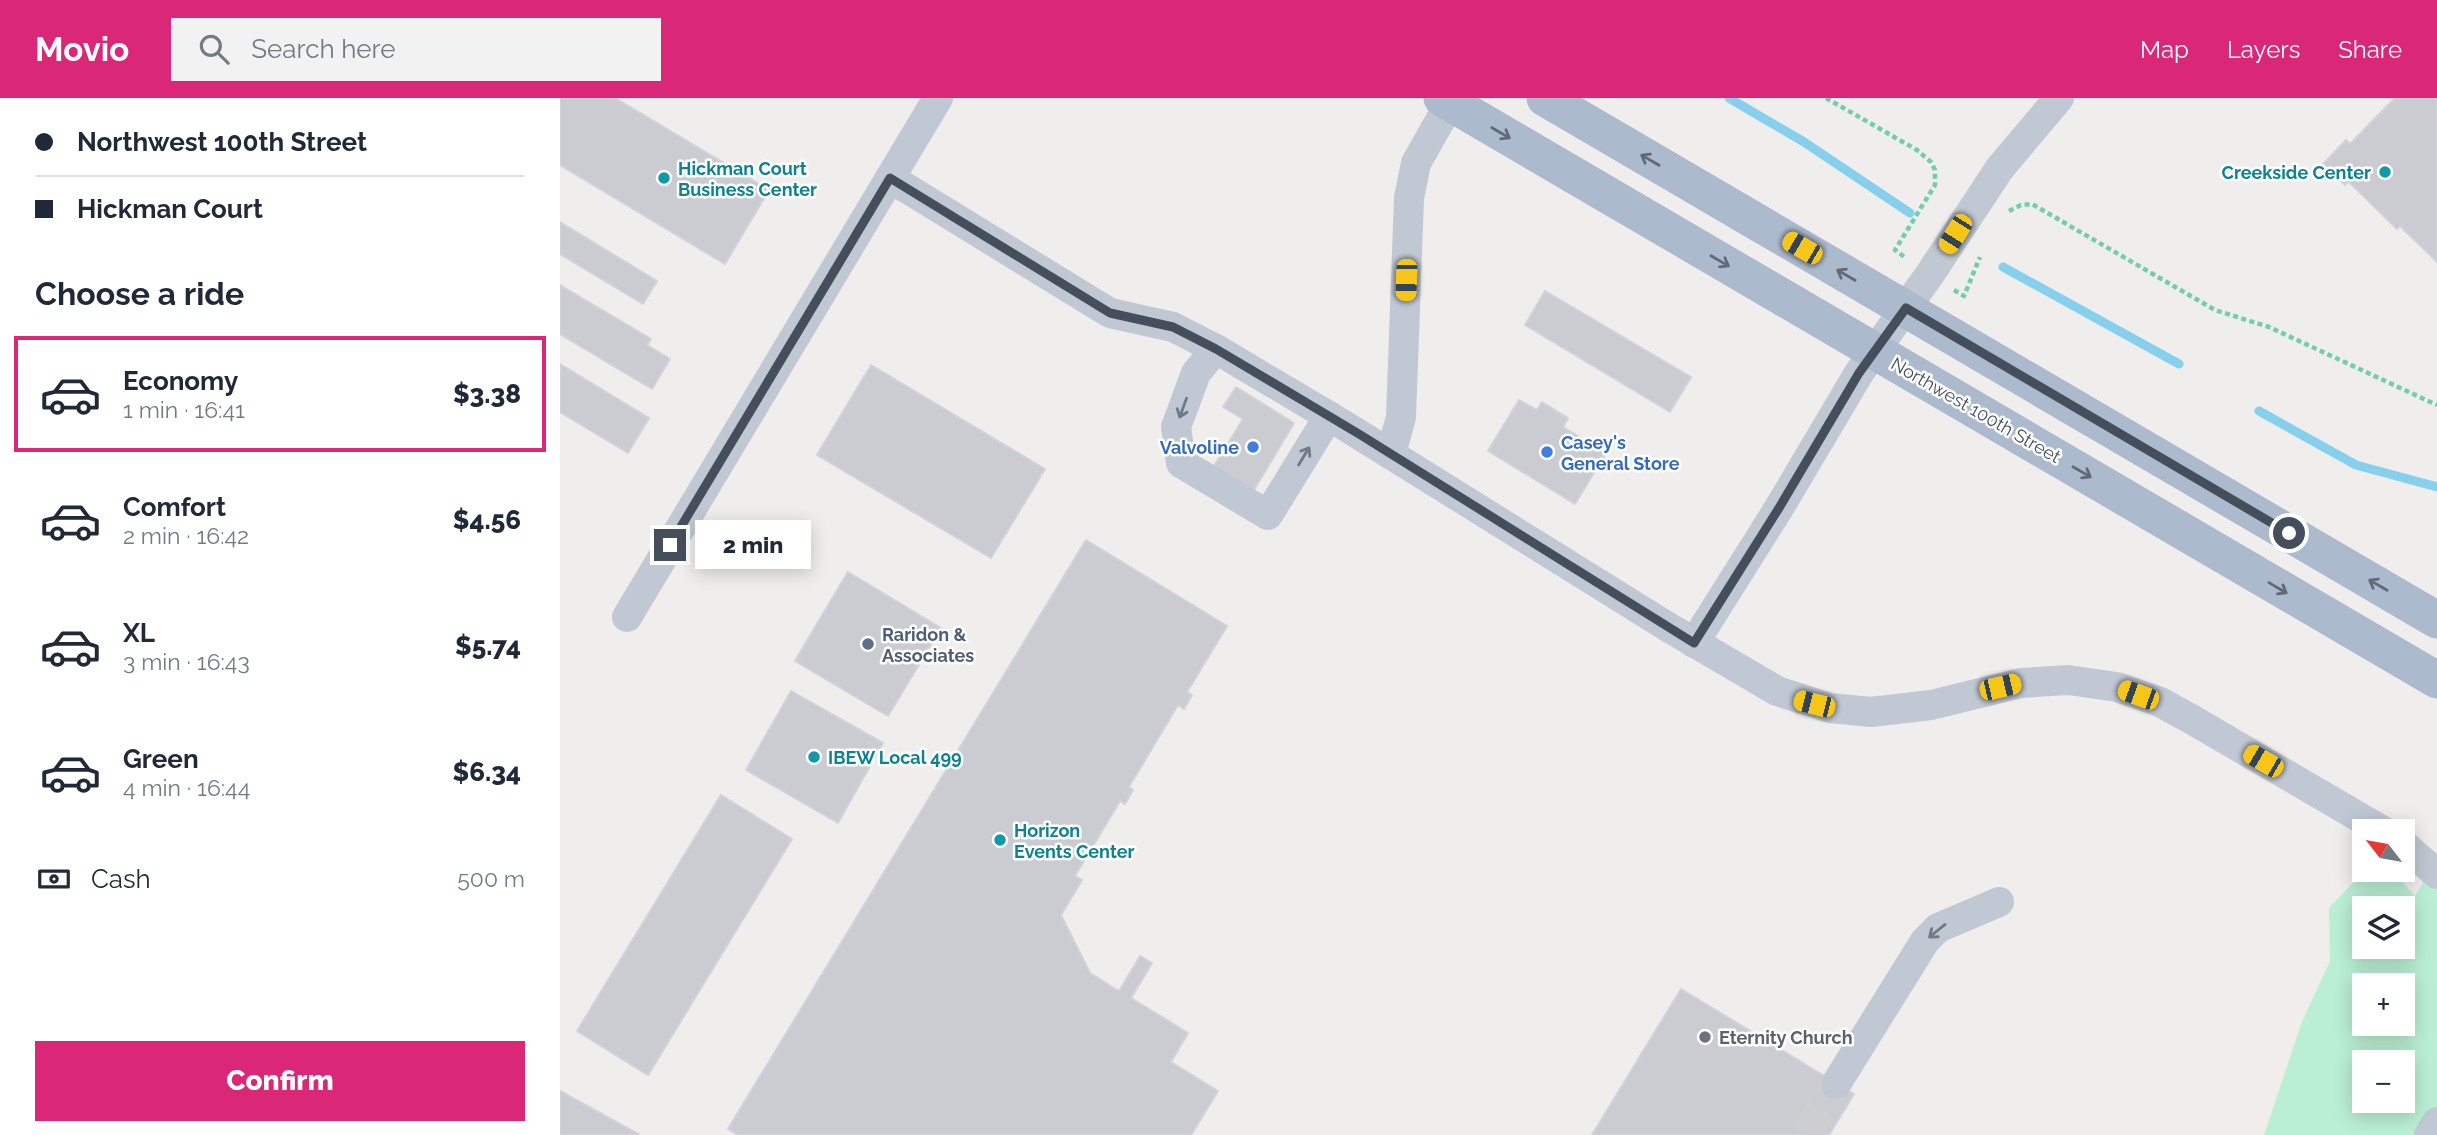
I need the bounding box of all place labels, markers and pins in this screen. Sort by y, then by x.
place label: Hickman Court Business Center [678,158,817,200]
place label: Creekside Center [2222,162,2371,183]
marker: Creekside Center [2377,164,2393,180]
marker: Hickman Court Business Center [656,170,672,186]
place label: Casey's General Store [1561,432,1680,474]
place label: Valvoline [1160,437,1239,458]
marker: Valvoline [1245,439,1261,455]
marker: Casey's General Store [1539,444,1555,460]
place label: Raridon & Associates [882,624,974,666]
marker: Raridon & Associates [860,636,876,652]
place label: IBEW Local 499 [828,747,962,768]
marker: IBEW Local 499 [806,749,822,765]
place label: Horizon Events Center [1014,820,1134,862]
marker: Horizon Events Center [992,832,1008,848]
place label: Eternity Church [1719,1027,1853,1048]
marker: Eternity Church [1697,1029,1713,1045]

